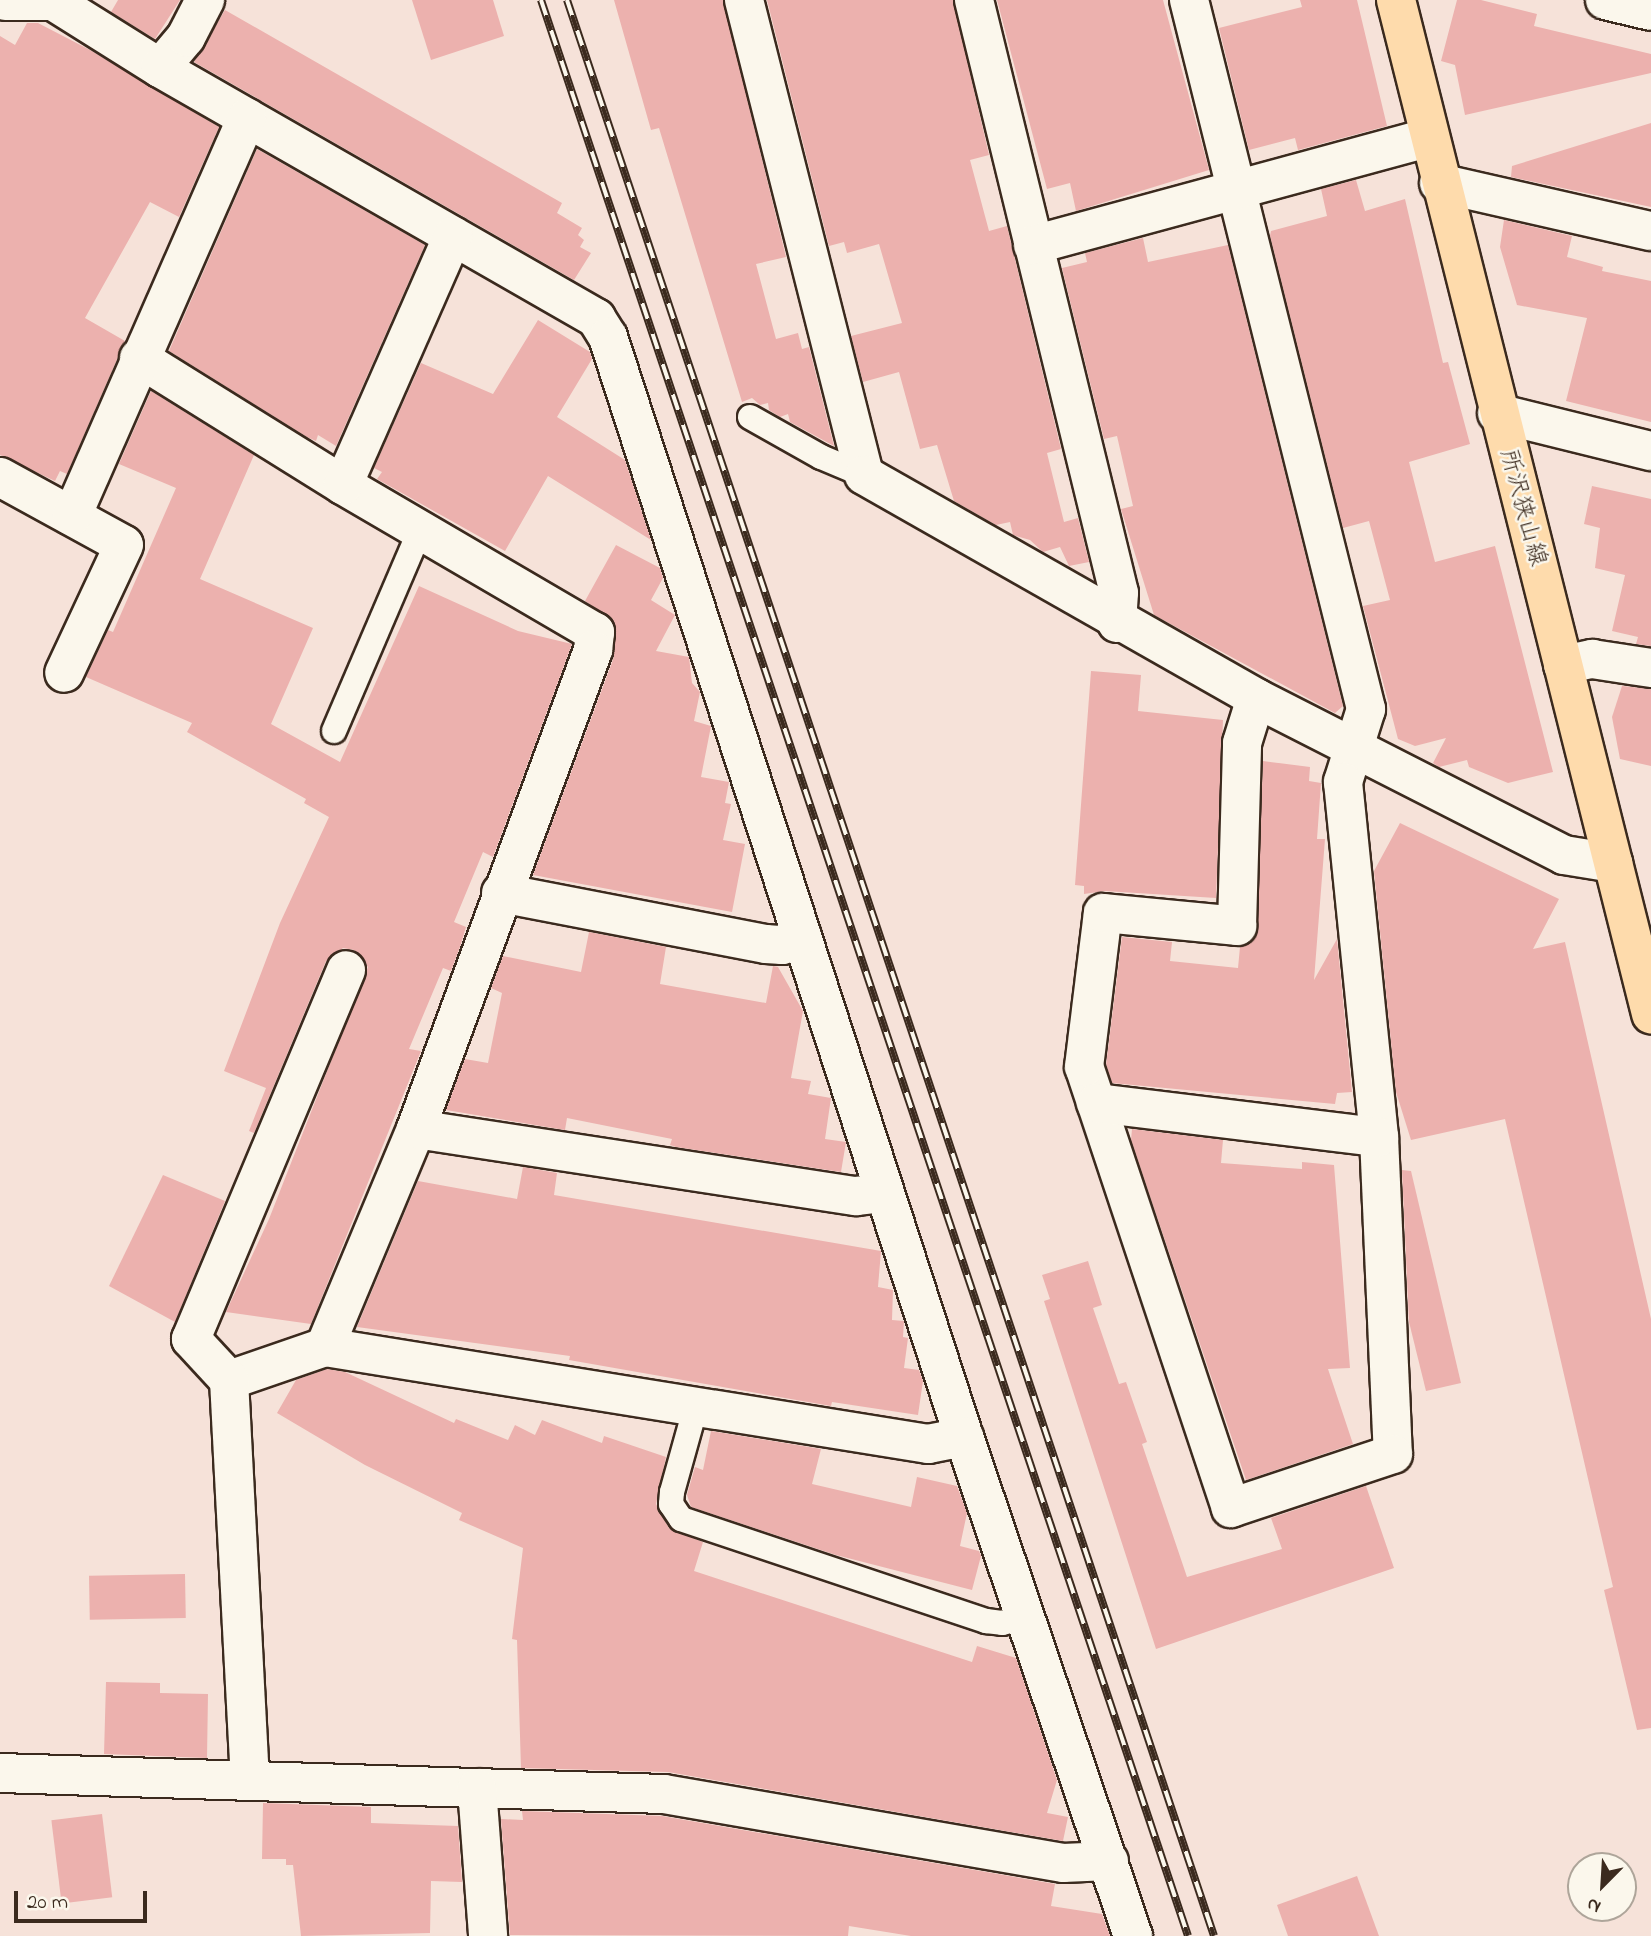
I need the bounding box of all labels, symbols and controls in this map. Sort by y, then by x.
street label: 所沢狭山線 [1493,446,1551,570]
north arrow [1567,1852,1637,1922]
scale bar [18,1876,150,1920]
text: 20 m [27,1888,68,1918]
text: N [1583,1890,1605,1920]

